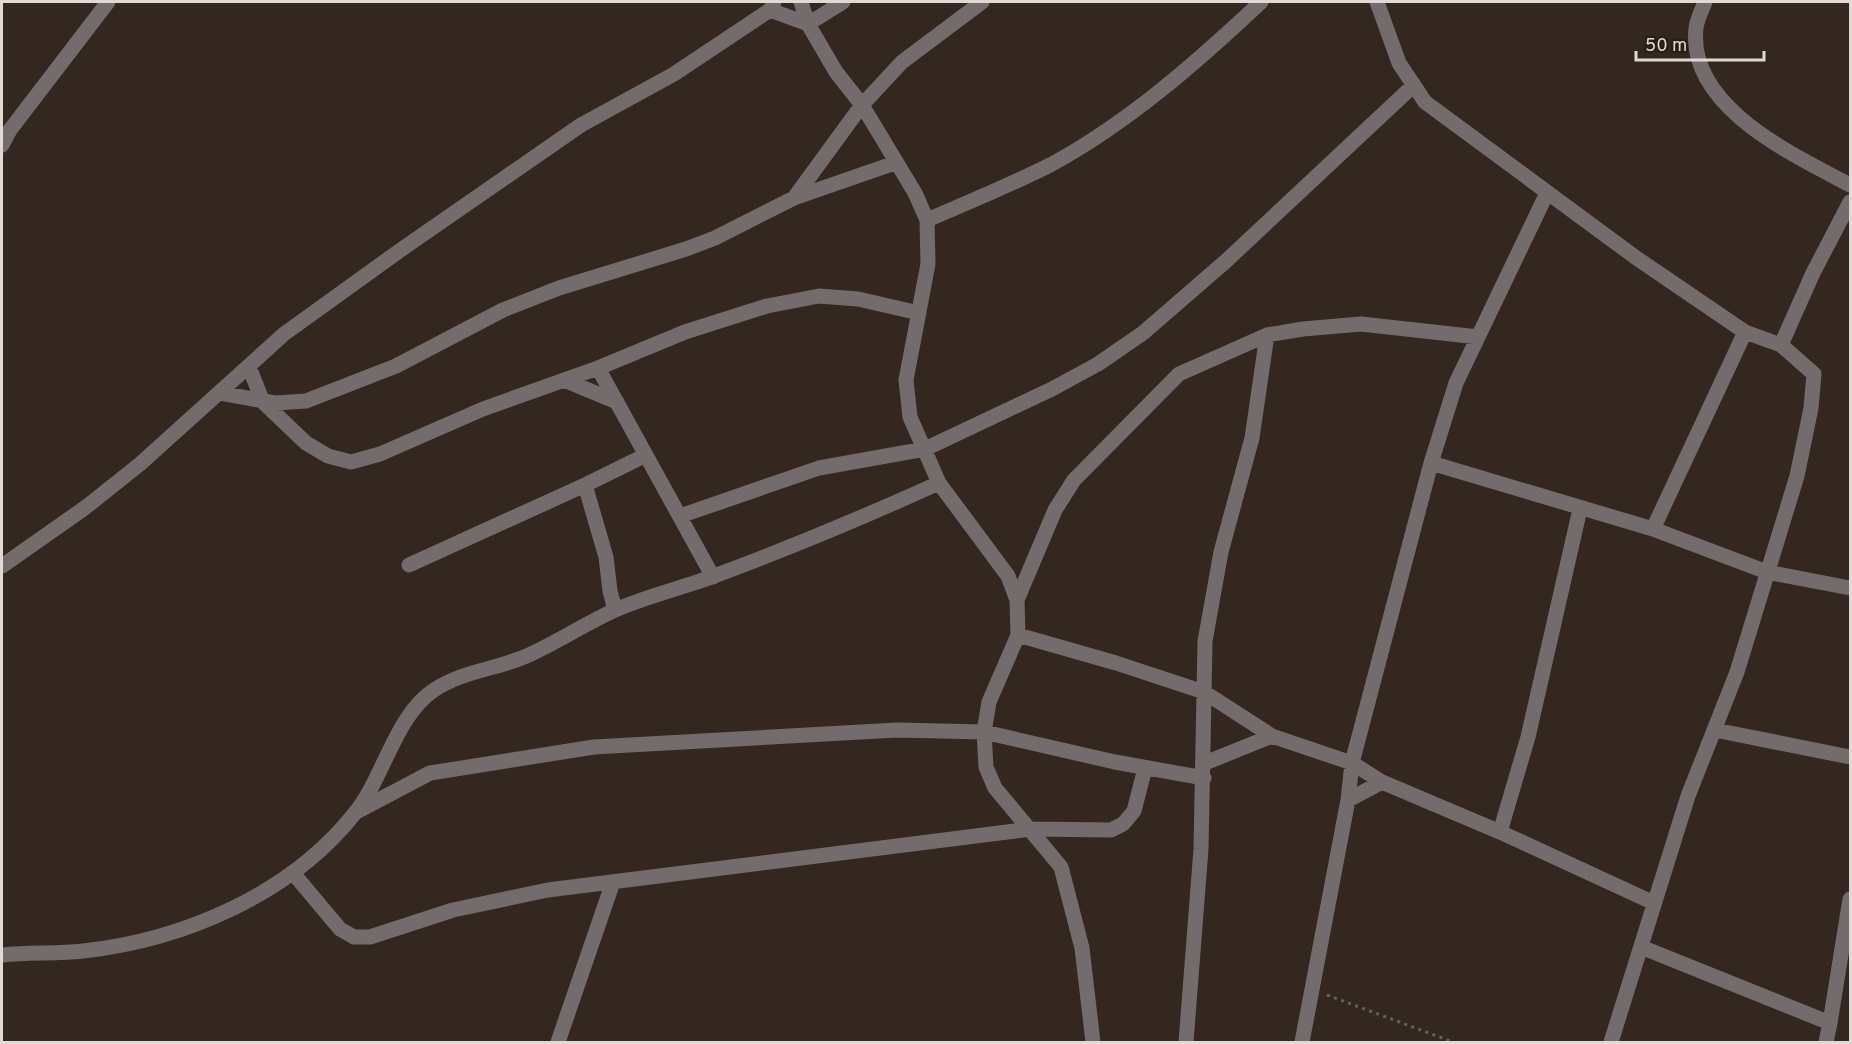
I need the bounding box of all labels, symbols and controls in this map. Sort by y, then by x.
scale bar [1636,24,1764,62]
text: 50 m [1645,35,1687,58]

